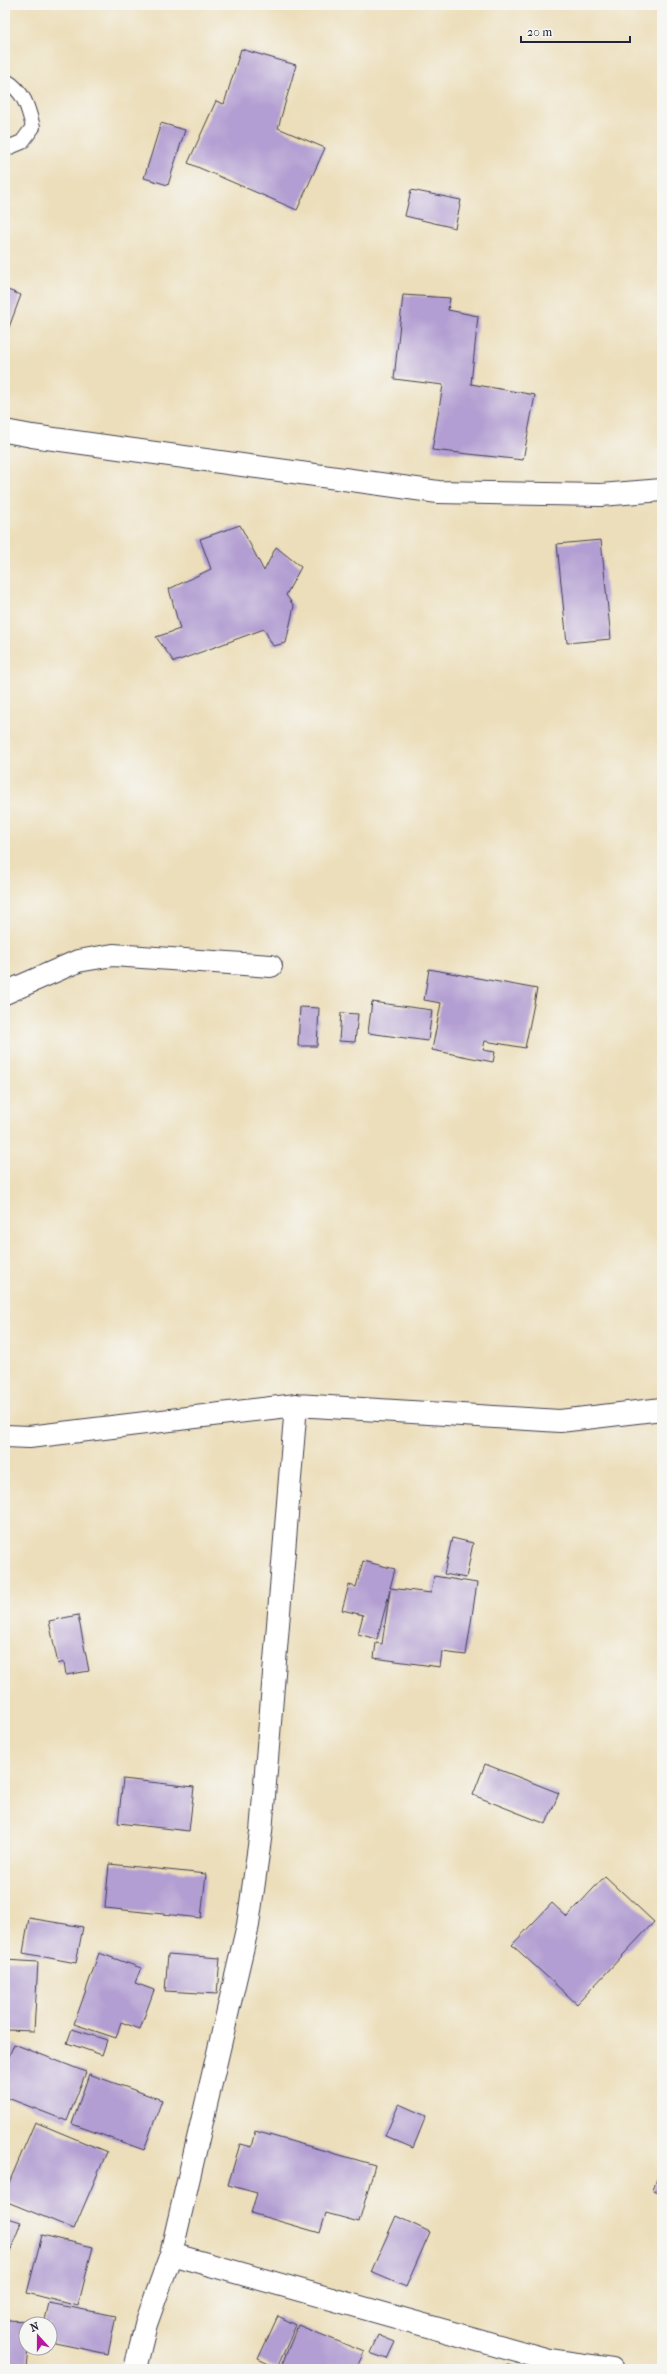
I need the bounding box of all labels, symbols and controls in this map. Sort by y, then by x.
scale bar [521,18,630,44]
text: 20 m [527,25,552,39]
north arrow [18,2316,58,2356]
text: N [28,2319,41,2335]

